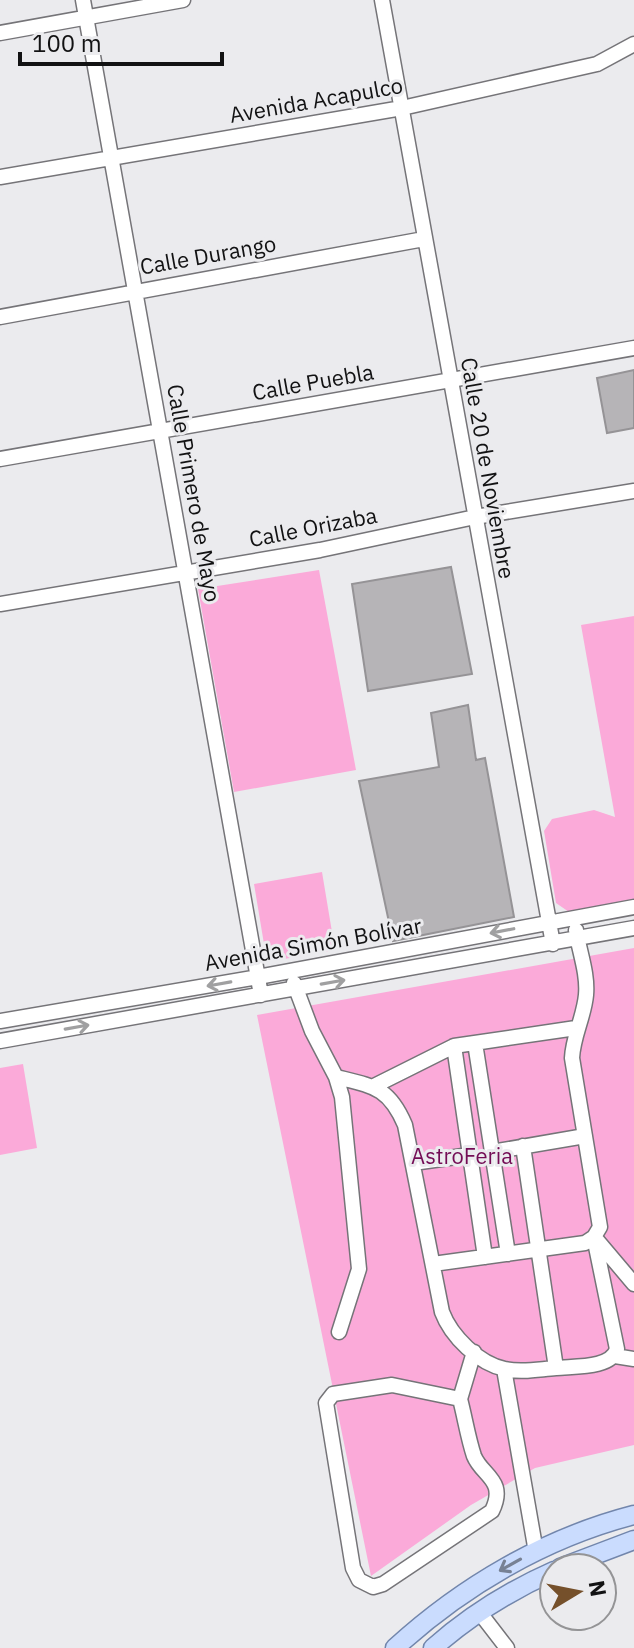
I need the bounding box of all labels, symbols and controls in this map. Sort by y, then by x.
scale bar [20,16,222,66]
text: 100 m [32,27,102,59]
street label: Avenida Acapulco [227,70,405,129]
street label: Calle Durango [138,228,278,281]
street label: Calle 20 de Noviembre [455,355,522,581]
street label: Calle Puebla [250,357,376,406]
street label: Calle Primero de Mayo [161,382,228,604]
street label: Calle Orizaba [246,500,380,553]
street label: Avenida Simón Bolívar [202,910,424,977]
one-way arrow [490,924,515,939]
one-way arrow [320,974,345,989]
one-way arrow [207,977,232,992]
one-way arrow [64,1019,89,1034]
park label: AstroFeria [411,1141,513,1170]
north arrow [538,1552,618,1632]
one-way arrow [499,1557,522,1573]
text: N [583,1578,614,1599]

